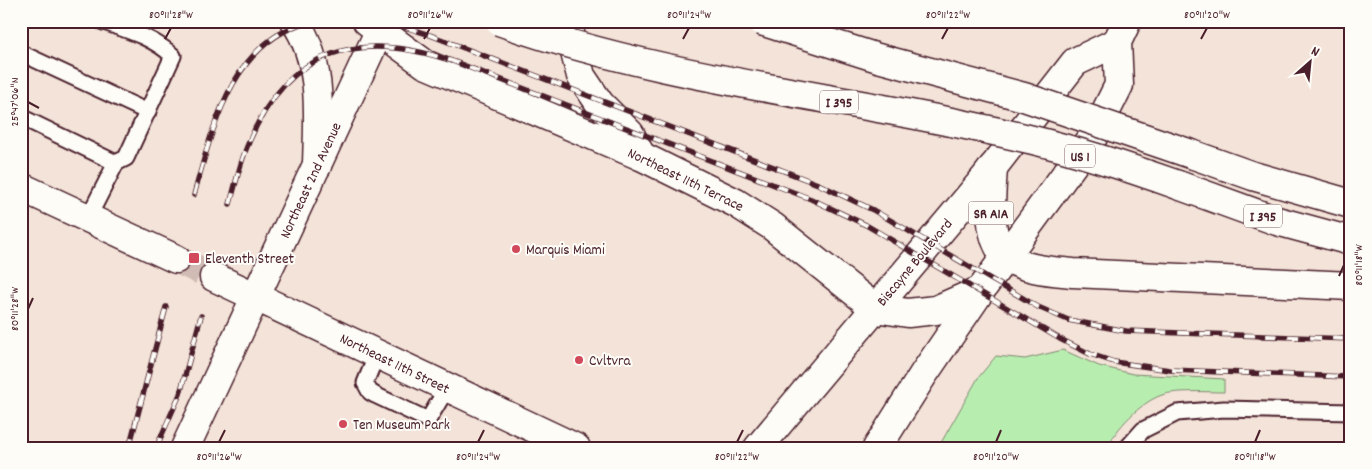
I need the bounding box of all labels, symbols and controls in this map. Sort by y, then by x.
text: 80°11'28"W [149,7,193,24]
text: 80°11'26"W [407,7,453,24]
text: 80°11'24"W [667,7,711,24]
text: 80°11'22"W [926,7,970,24]
text: 80°11'20"W [1184,7,1230,24]
north arrow [1284,38,1334,88]
text: N [1307,42,1323,63]
text: 25°47'06"N [7,77,24,127]
road number: I 395 [820,90,858,114]
street label: Northeast 2nd Avenue [275,119,349,243]
street label: Northeast 11th Terrace [623,143,747,219]
road number: US 1 [1065,144,1095,168]
road number: SR A1A [968,202,1014,224]
road number: I 395 [1244,205,1282,228]
street label: Biscayne Boulevard [872,215,959,312]
place label: Marquis Miami [526,240,605,262]
marker: Marquis Miami [510,243,522,255]
text: 80°11'18"W [1351,244,1368,286]
place label: Eleventh Street [205,249,295,271]
marker: Eleventh Street [187,251,201,265]
text: 80°11'28"W [7,287,24,331]
street label: Northeast 11th Street [335,329,453,401]
place label: Cvltvra [589,351,632,373]
marker: Cvltvra [573,354,585,366]
place label: Ten Museum Park [353,415,450,437]
marker: Ten Museum Park [337,418,349,430]
text: 80°11'26"W [196,449,242,466]
text: 80°11'24"W [456,449,500,466]
text: 80°11'22"W [715,449,759,466]
text: 80°11'20"W [973,449,1019,466]
text: 80°11'18"W [1234,449,1276,466]

